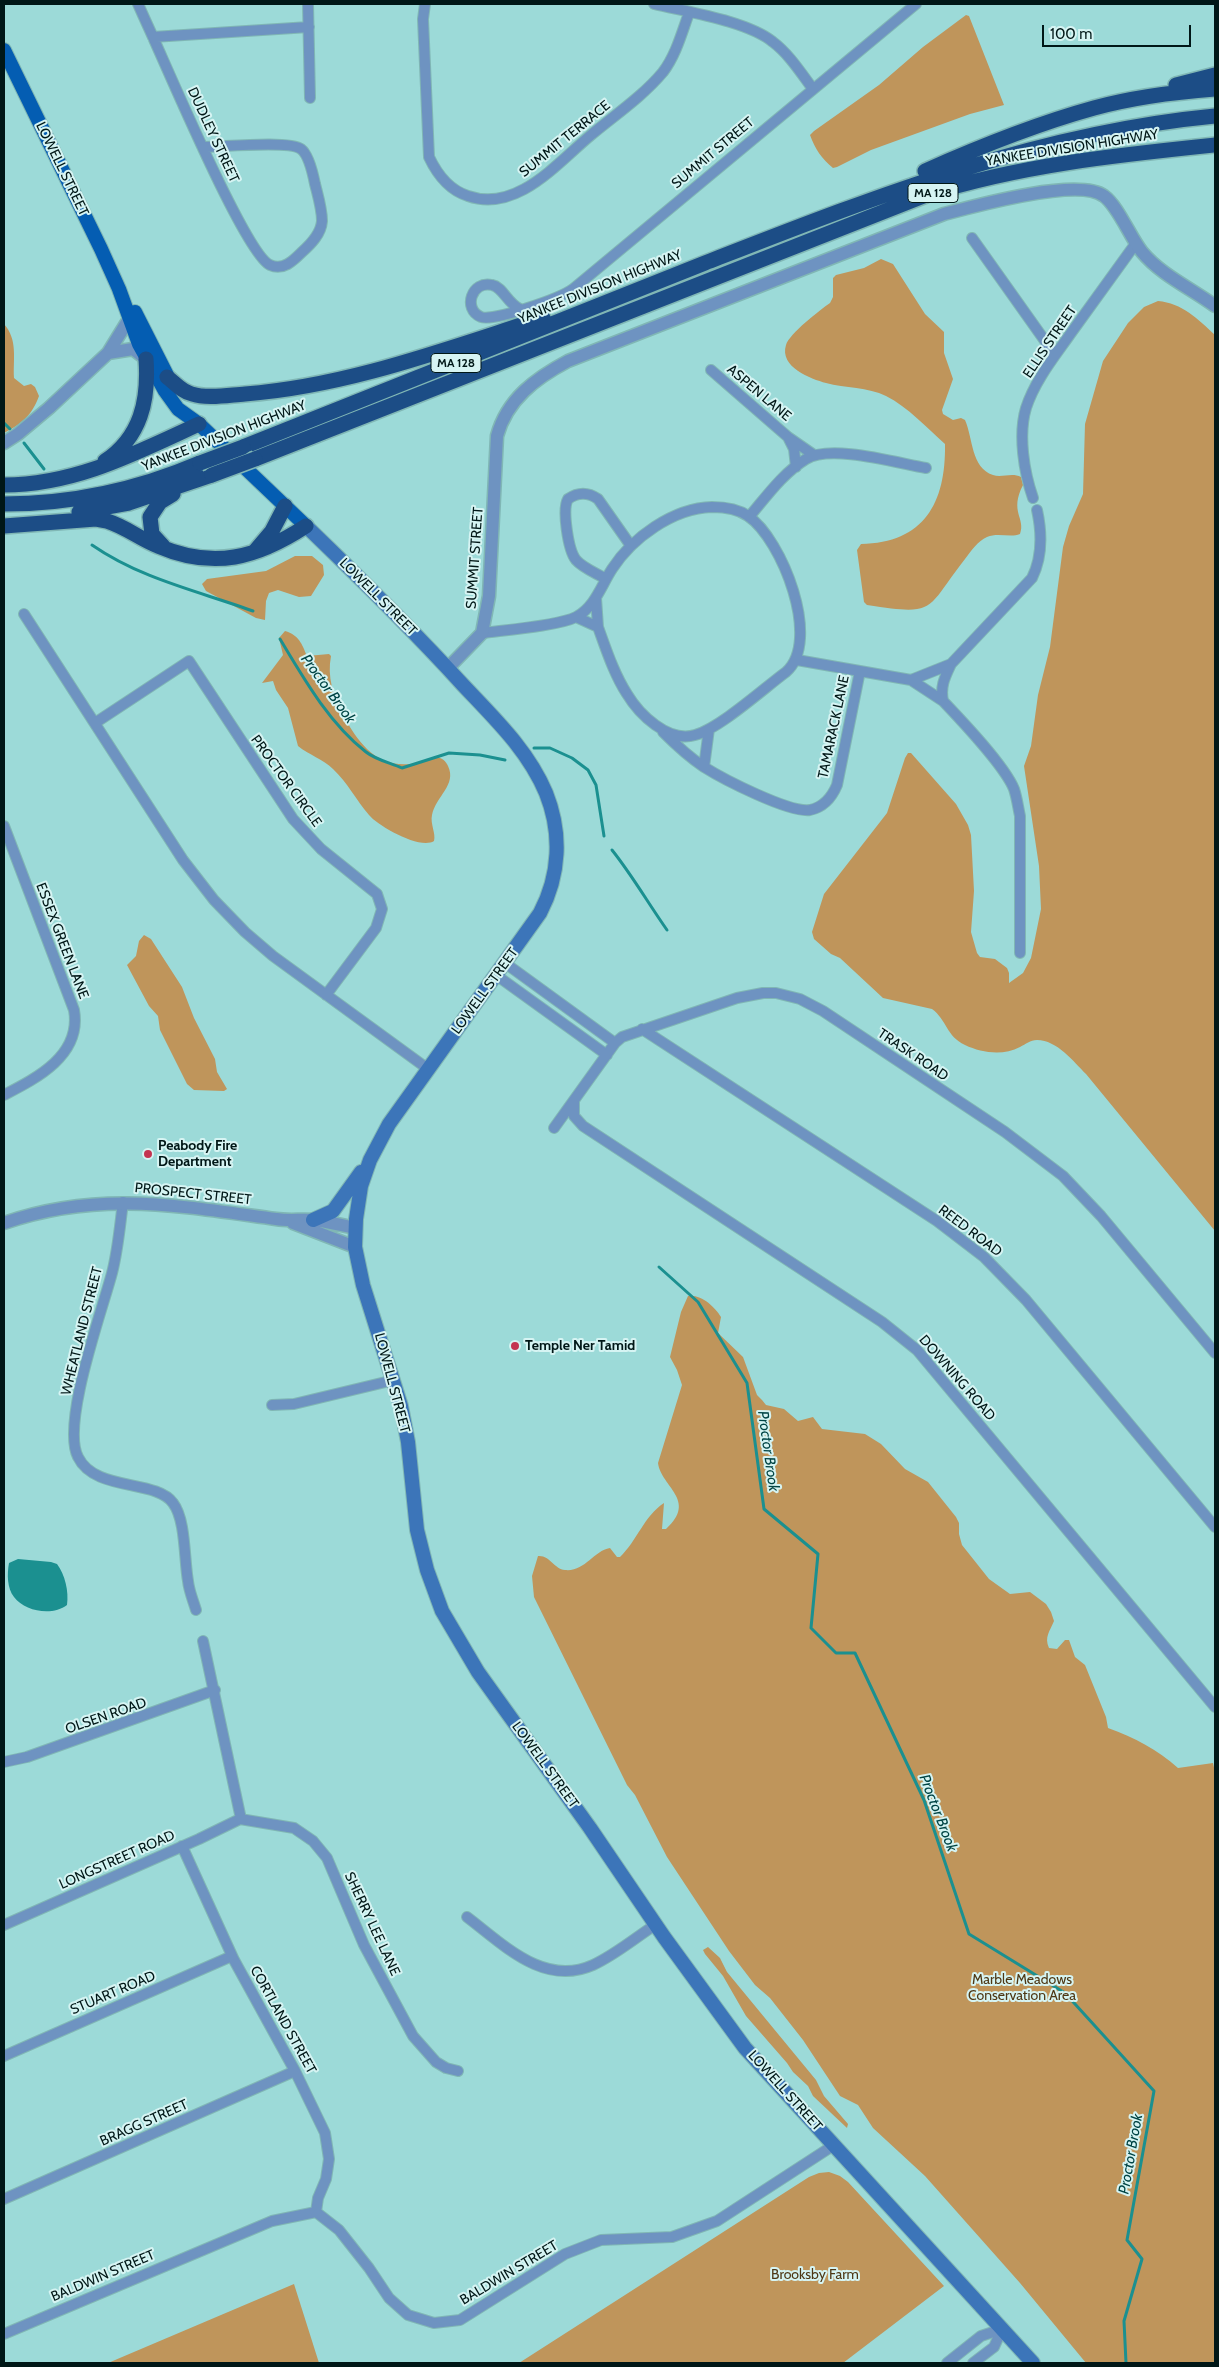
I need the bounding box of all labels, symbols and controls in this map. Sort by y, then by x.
scale bar [1044,15,1193,47]
text: 100 m [1050,25,1092,43]
street label: DUDLEY STREET [184,85,242,185]
street label: SUMMIT TERRACE [516,97,614,181]
street label: SUMMIT STREET [668,114,758,192]
street label: LOWELL STREET [32,119,92,219]
street label: YANKEE DIVISION HIGHWAY [984,126,1160,170]
road number: MA 128 [908,184,958,202]
street label: YANKEE DIVISION HIGHWAY [516,247,684,327]
street label: ELLIS STREET [1020,303,1080,381]
road number: MA 128 [431,353,481,372]
street label: ASPEN LANE [723,361,795,425]
street label: YANKEE DIVISION HIGHWAY [139,397,309,475]
street label: SUMMIT STREET [463,506,487,610]
street label: LOWELL STREET [336,555,420,639]
water label: Proctor Brook [297,651,359,727]
street label: TAMARACK LANE [815,674,853,780]
street label: PROCTOR CIRCLE [247,732,325,830]
street label: ESSEX GREEN LANE [32,881,92,1001]
street label: LOWELL STREET [448,945,522,1037]
street label: TRASK ROAD [874,1025,952,1085]
place label: Peabody Fire Department [158,1138,237,1170]
marker: Peabody Fire Department [142,1148,154,1160]
street label: PROSPECT STREET [134,1180,252,1208]
street label: REED ROAD [935,1202,1005,1260]
street label: WHEATLAND STREET [58,1265,106,1397]
street label: LOWELL STREET [371,1331,413,1435]
street label: DOWNING ROAD [915,1332,999,1424]
place label: Temple Ner Tamid [525,1338,635,1354]
marker: Temple Ner Tamid [509,1340,521,1352]
water label: Proctor Brook [753,1410,783,1492]
street label: OLSEN ROAD [63,1694,149,1738]
street label: LOWELL STREET [508,1719,582,1811]
water label: Proctor Brook [915,1772,961,1854]
street label: LONGSTREET ROAD [57,1827,177,1893]
street label: SHERRY LEE LANE [341,1869,403,1979]
street label: CORTLAND STREET [246,1963,320,2077]
street label: STUART ROAD [68,1968,158,2018]
park label: Marble Meadows Conservation Area [968,1972,1076,2004]
street label: LOWELL STREET [744,2047,826,2135]
street label: BRAGG STREET [98,2096,190,2150]
water label: Proctor Brook [1115,2113,1147,2195]
street label: BALDWIN STREET [457,2237,561,2309]
street label: BALDWIN STREET [49,2247,157,2305]
park label: Brooksby Farm [771,2267,859,2283]

